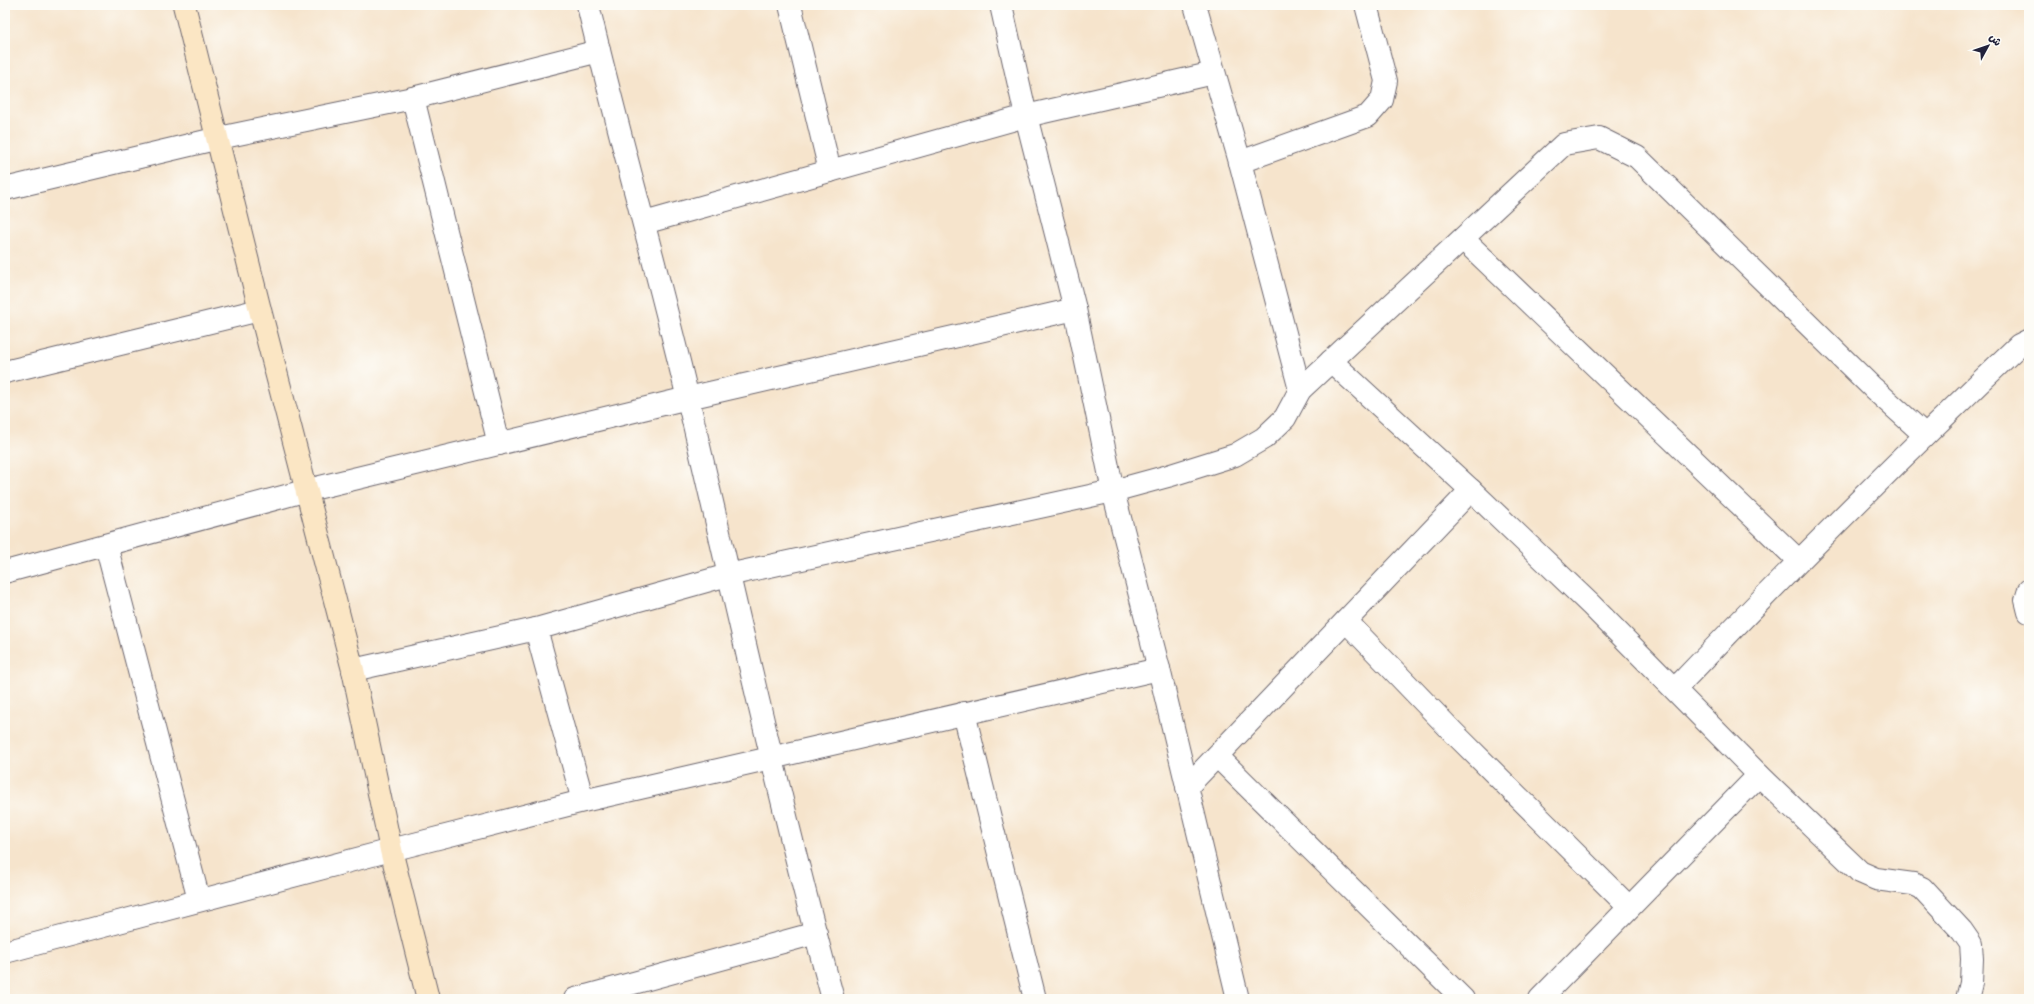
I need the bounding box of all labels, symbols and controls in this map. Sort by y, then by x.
north arrow [1968,26,2008,66]
text: ش [1986,31,2004,49]

